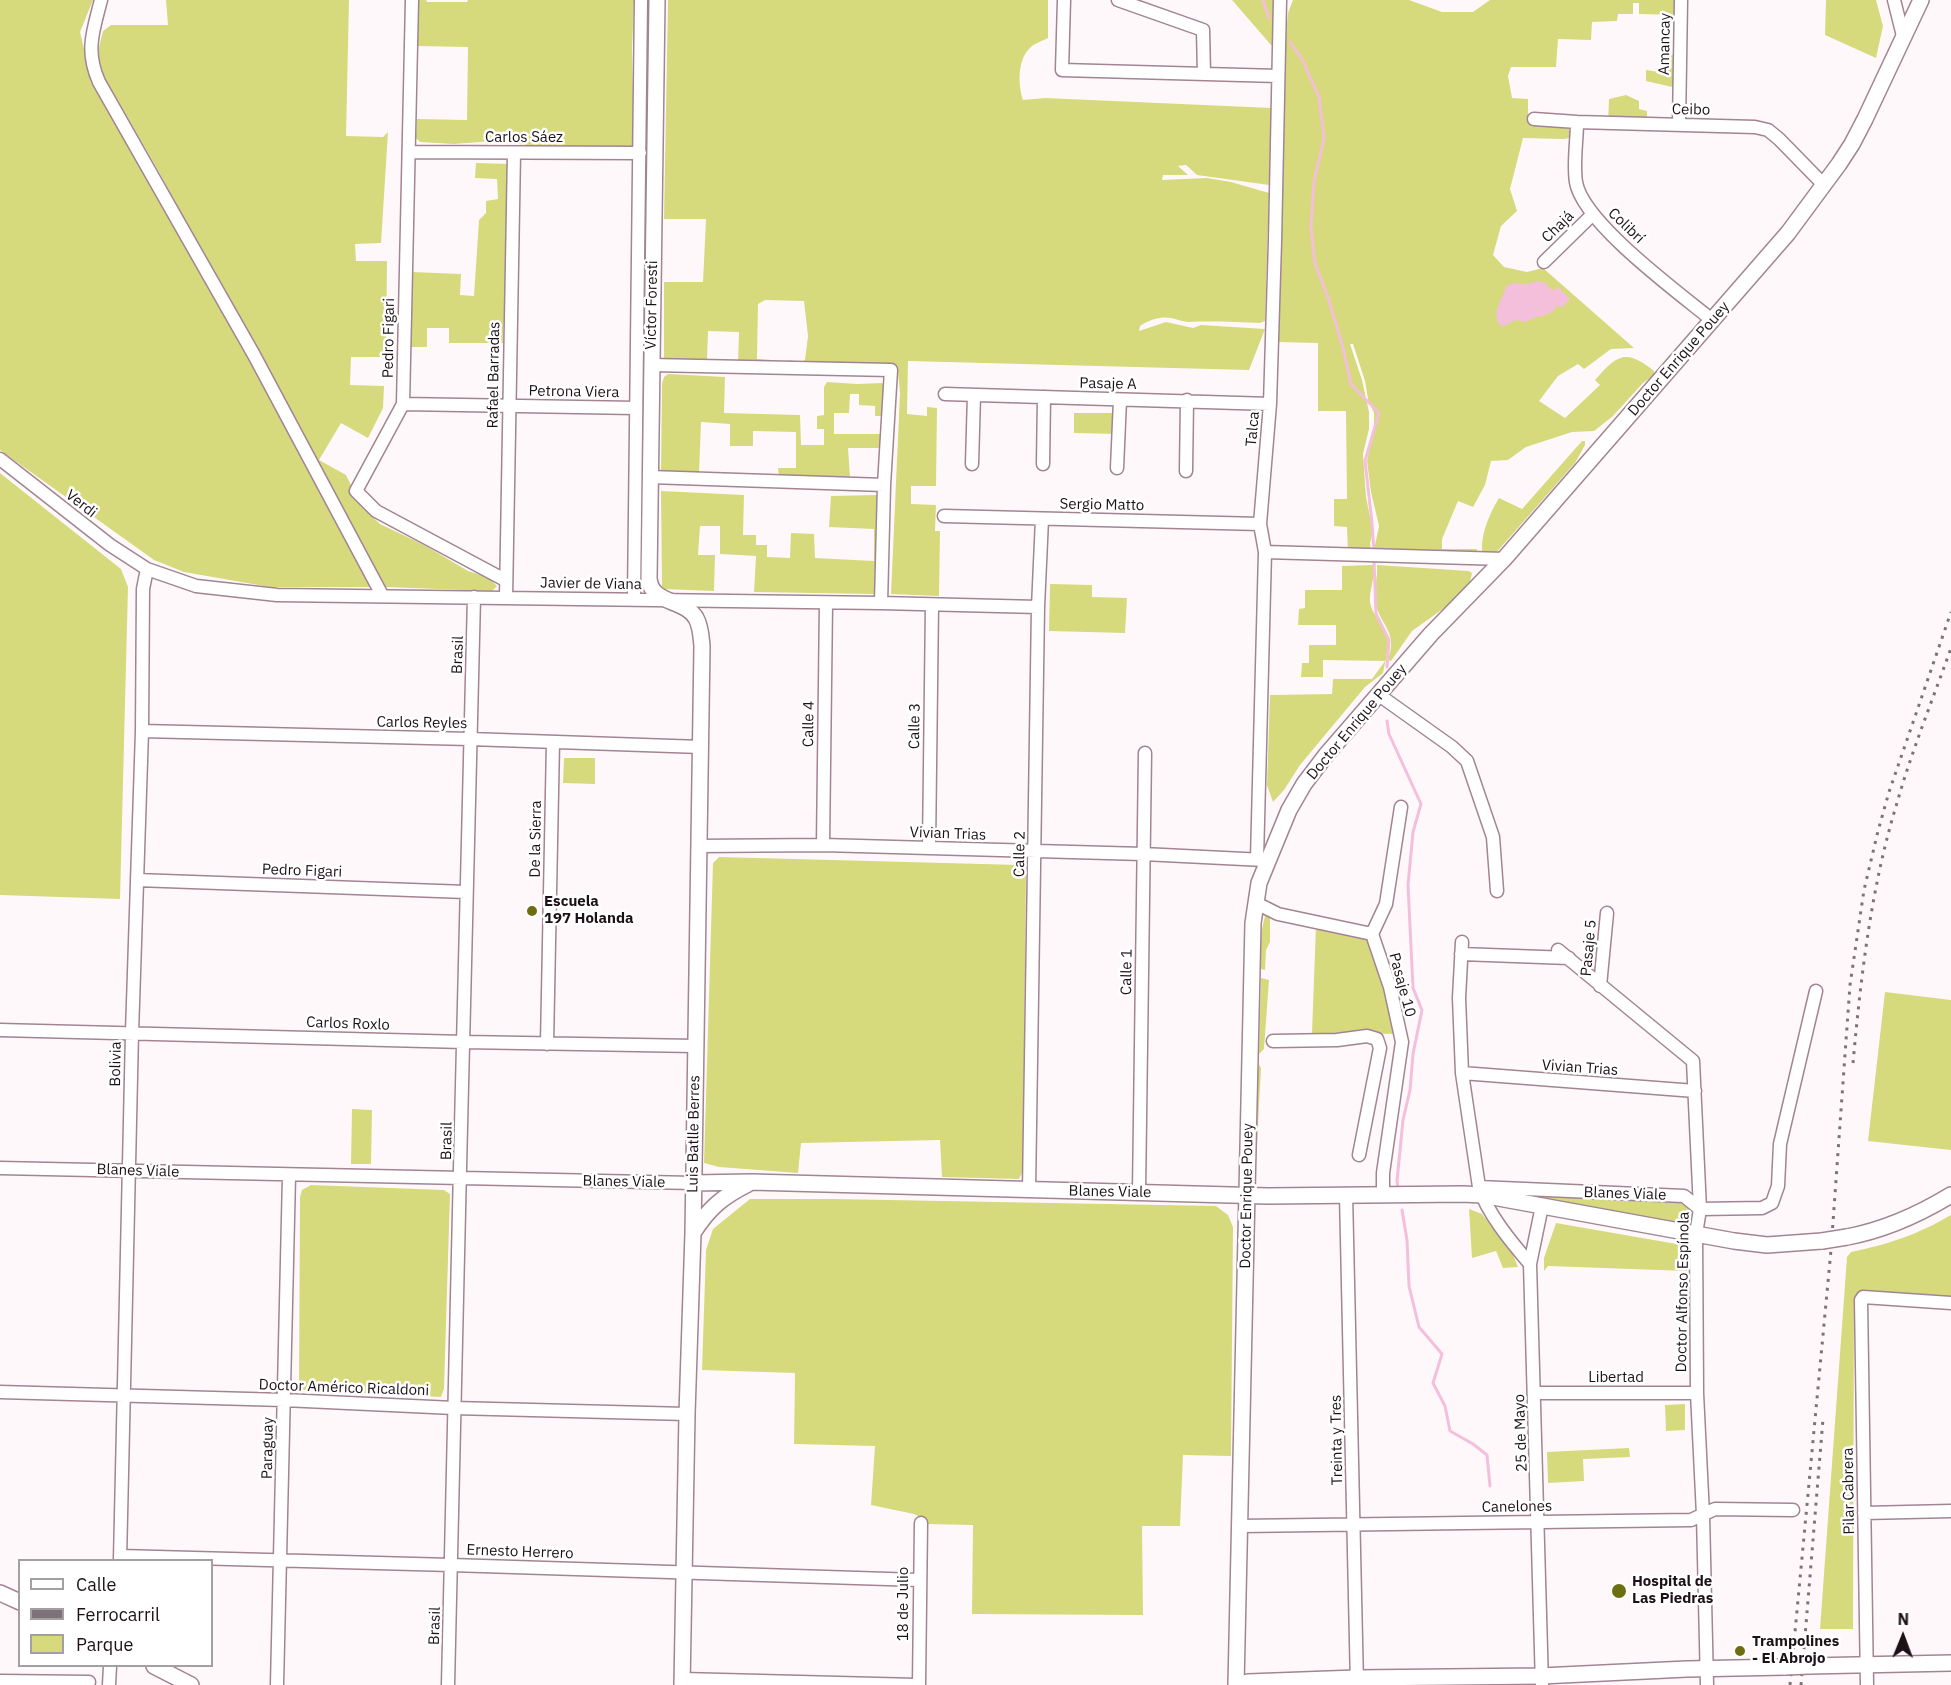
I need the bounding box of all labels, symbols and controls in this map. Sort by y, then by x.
street label: Amancay [1655,13,1675,75]
street label: Ceibo [1672,101,1710,119]
street label: Carlos Sáez [485,129,563,147]
street label: Colibrí [1604,204,1648,248]
street label: Chajá [1538,207,1578,247]
street label: Víctor Foresti [642,260,662,350]
street label: Pedro Figari [379,298,399,378]
street label: Doctor Enrique Pouey [1624,298,1734,420]
street label: Rafael Barradas [484,321,504,429]
street label: Pasaje A [1079,375,1137,393]
street label: Petrona Viera [528,382,620,402]
street label: Talca [1243,411,1263,447]
street label: Verdi [62,486,100,522]
street label: Sergio Matto [1060,495,1144,515]
street label: Javier de Viana [540,574,642,594]
street label: Brasil [448,636,468,674]
street label: Doctor Enrique Pouey [1303,660,1411,784]
street label: Calle 4 [800,701,818,747]
street label: Calle 3 [906,703,924,749]
street label: Carlos Reyles [376,713,468,733]
street label: De la Sierra [526,800,546,878]
street label: Vivian Trias [909,824,987,844]
street label: Calle 2 [1011,831,1029,877]
street label: Pedro Figari [262,861,342,881]
place label: Escuela 197 Holanda [544,893,634,928]
marker: Escuela 197 Holanda [525,904,539,918]
street label: Pasaje 5 [1578,919,1600,977]
street label: Calle 1 [1118,949,1136,995]
street label: Pasaje 10 [1385,951,1419,1019]
street label: Carlos Roxlo [306,1014,390,1034]
street label: Bolivia [107,1041,125,1087]
street label: Vivian Trias [1541,1056,1619,1080]
street label: Luis Batlle Berres [684,1075,704,1193]
street label: Brasil [438,1122,456,1160]
street label: Doctor Enrique Pouey [1237,1123,1257,1269]
street label: Blanes Viale [96,1161,180,1181]
street label: Blanes Viale [583,1172,665,1192]
street label: Blanes Viale [1069,1182,1151,1202]
street label: Blanes Viale [1583,1184,1667,1204]
street label: Doctor Alfonso Espínola [1673,1211,1693,1373]
street label: Libertad [1588,1369,1644,1387]
street label: Doctor Américo Ricaldoni [258,1376,430,1400]
street label: 25 de Mayo [1511,1394,1531,1472]
street label: Treinta y Tres [1327,1395,1347,1485]
street label: Paraguay [258,1417,278,1479]
street label: Pilar Cabrera [1839,1447,1859,1535]
street label: Canelones [1482,1497,1552,1517]
street label: Ernesto Herrero [466,1541,574,1563]
legend [18,1559,213,1667]
street label: 18 de Julio [895,1567,913,1641]
text: Calle [76,1573,116,1596]
place label: Hospital de Las Piedras [1632,1573,1713,1608]
marker: Hospital de Las Piedras [1610,1582,1628,1600]
text: Ferrocarril [76,1603,160,1626]
street label: Brasil [425,1607,445,1645]
north arrow [1873,1607,1933,1667]
text: N [1897,1609,1909,1629]
text: Parque [76,1633,133,1656]
place label: Trampolines - El Abrojo [1752,1633,1839,1668]
marker: Trampolines - El Abrojo [1733,1644,1747,1658]

